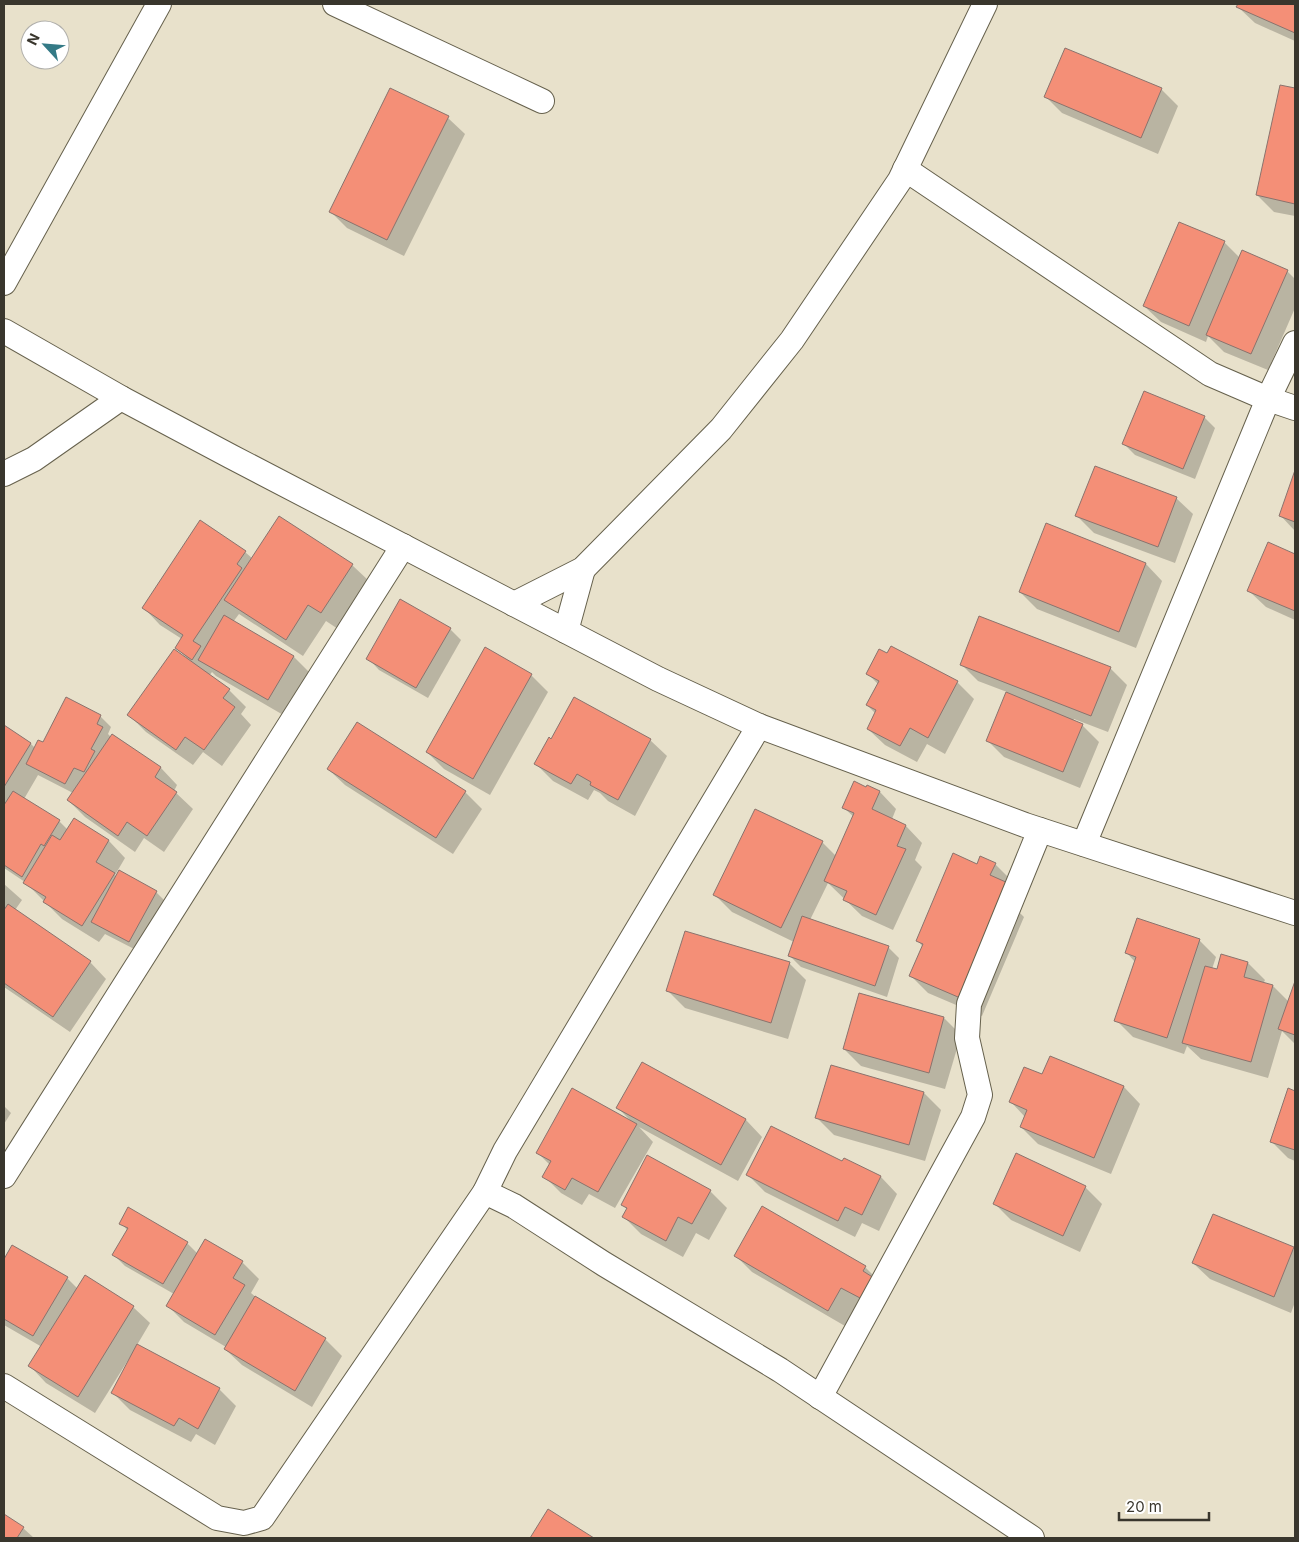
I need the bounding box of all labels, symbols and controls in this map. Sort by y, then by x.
north arrow [20,20,70,70]
text: N [23,31,43,48]
scale bar [1119,1490,1209,1522]
text: 20 m [1126,1497,1162,1516]

